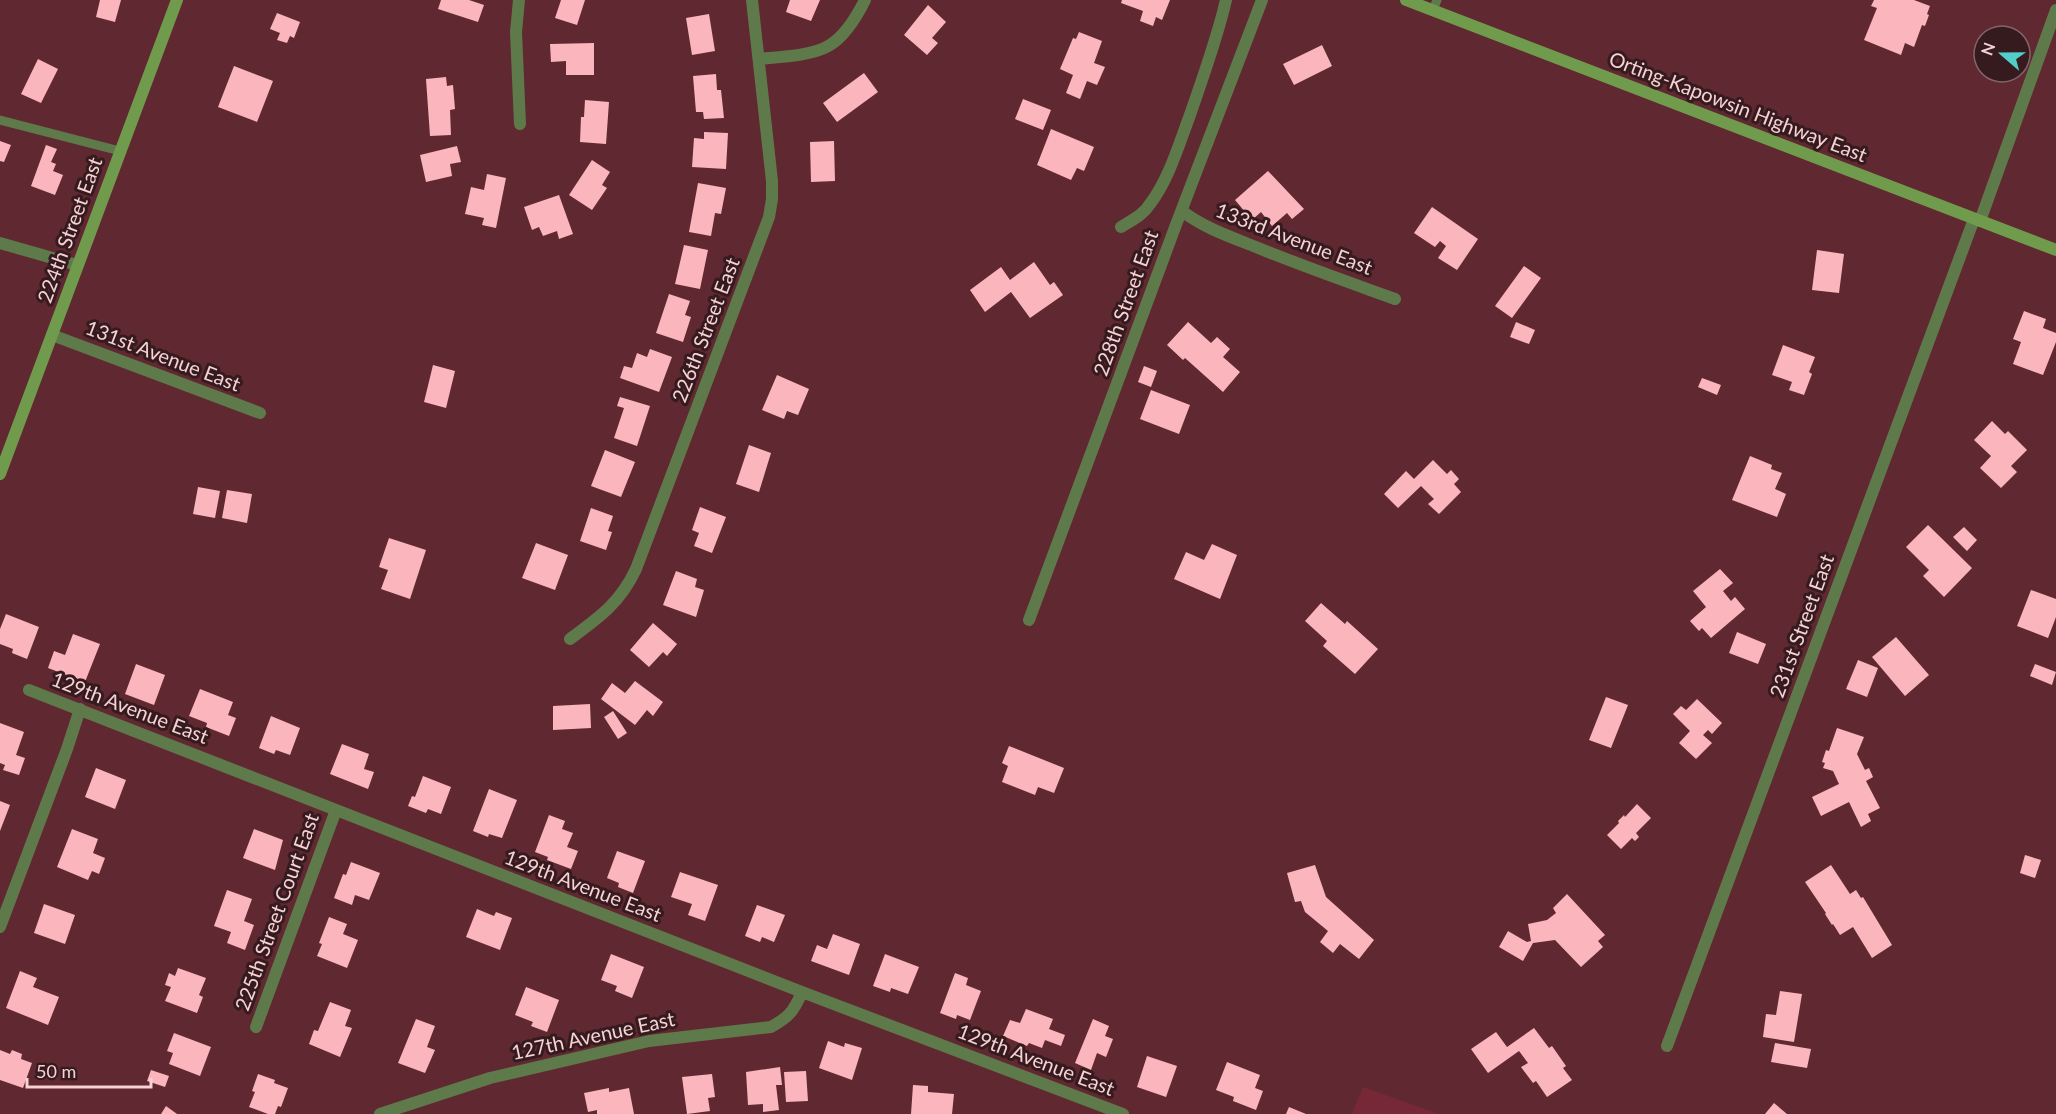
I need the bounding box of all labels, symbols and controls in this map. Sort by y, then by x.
north arrow [1972,24,2032,84]
text: N [1976,40,1998,58]
street label: Orting-Kapowsin Highway East [1606,46,1871,166]
street label: 224th Street East [32,154,107,306]
street label: 133rd Avenue East [1213,197,1376,279]
street label: 228th Street East [1088,227,1163,379]
street label: 226th Street East [666,254,744,405]
street label: 131st Avenue East [83,315,244,396]
street label: 231st Street East [1764,551,1838,701]
street label: 129th Avenue East [49,666,212,748]
street label: 225th Street Court East [229,810,323,1014]
street label: 129th Avenue East [502,844,665,926]
street label: 127th Avenue East [509,1006,677,1064]
street label: 129th Avenue East [955,1018,1118,1100]
scale bar [27,1051,152,1089]
text: 50 m [36,1060,76,1082]

